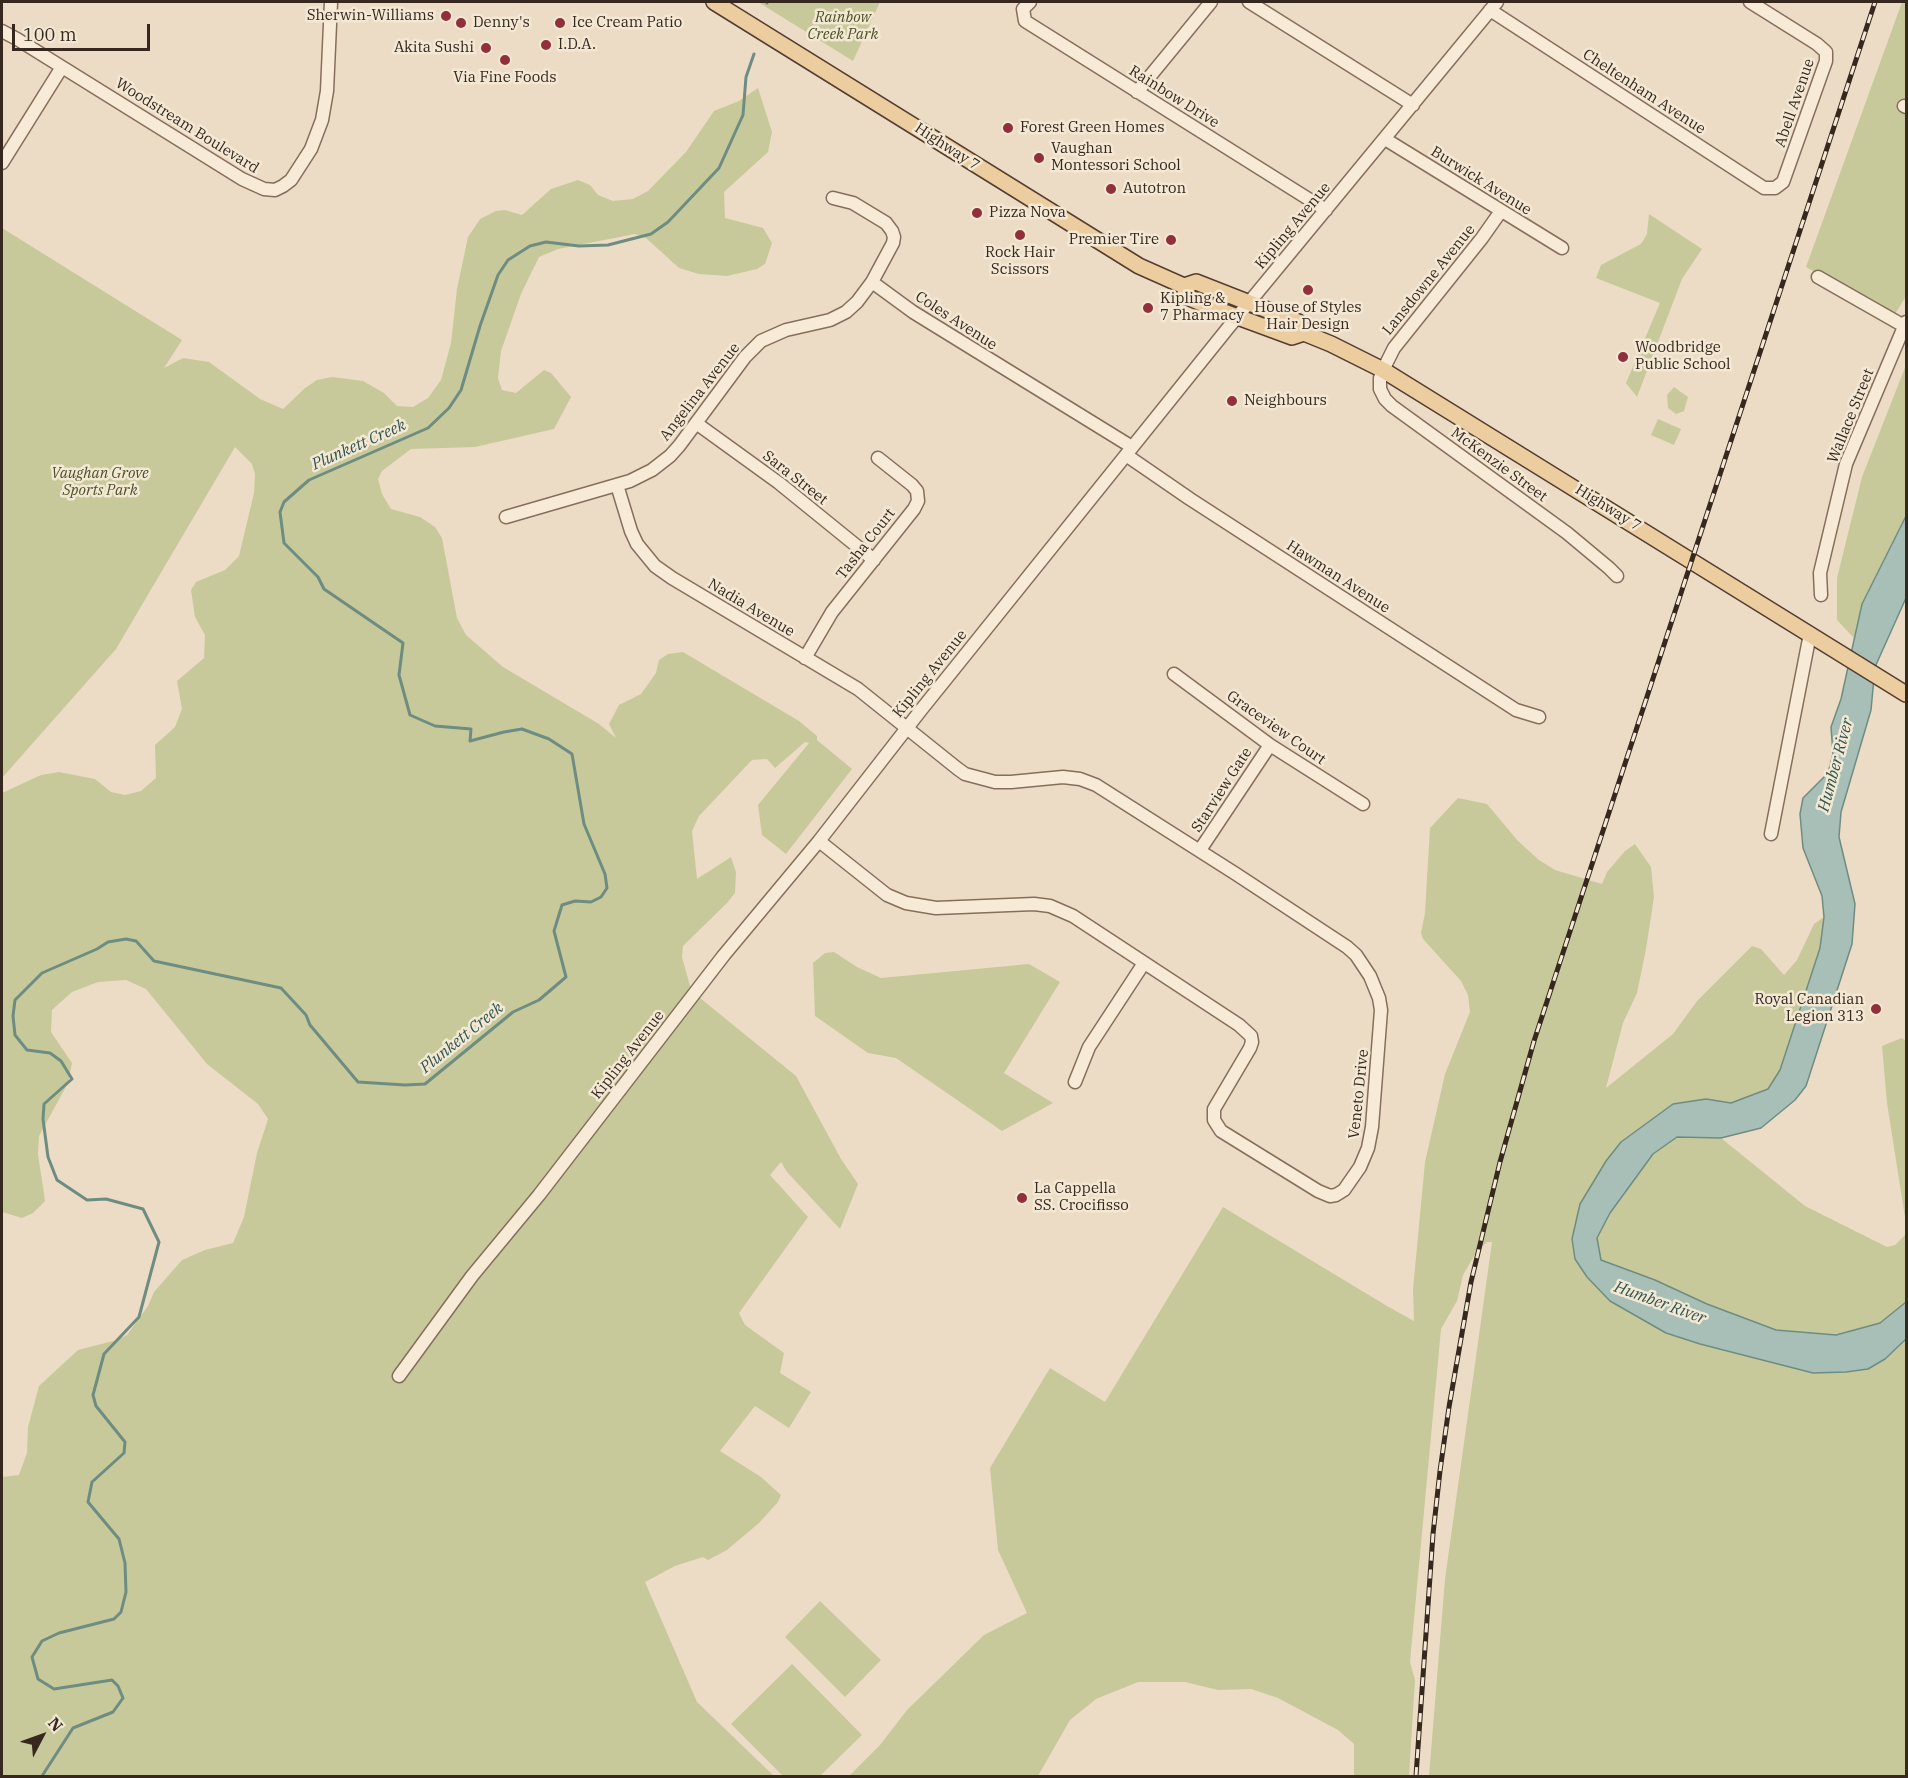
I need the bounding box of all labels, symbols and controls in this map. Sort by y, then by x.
place label: Sherwin-Williams [307,7,434,25]
marker: Sherwin-Williams [439,9,453,23]
park label: Rainbow Creek Park [808,9,878,44]
scale bar [15,12,153,50]
place label: Denny's [473,14,530,32]
place label: Ice Cream Patio [572,14,682,32]
marker: Denny's [454,16,468,30]
marker: Ice Cream Patio [553,16,567,30]
text: 100 m [23,23,77,46]
place label: I.D.A. [558,36,596,54]
marker: I.D.A. [539,38,553,52]
place label: Akita Sushi [394,39,474,57]
marker: Akita Sushi [479,41,493,55]
street label: Cheltenham Avenue [1579,46,1709,138]
marker: Via Fine Foods [498,53,512,67]
street label: Abell Avenue [1771,56,1819,150]
street label: Rainbow Drive [1126,62,1222,132]
place label: Via Fine Foods [453,69,557,87]
street label: Woodstream Boulevard [112,74,262,178]
street label: Highway 7 [911,119,983,175]
place label: Forest Green Homes [1020,119,1164,137]
marker: Forest Green Homes [1001,121,1015,135]
place label: Vaughan Montessori School [1051,140,1181,175]
street label: Burwick Avenue [1427,143,1535,219]
marker: Vaughan Montessori School [1032,151,1046,165]
street label: Kipling Avenue [1251,179,1335,273]
place label: Autotron [1123,180,1186,198]
marker: Autotron [1104,182,1118,196]
place label: Pizza Nova [989,204,1066,222]
marker: Pizza Nova [970,206,984,220]
street label: Lansdowne Avenue [1379,221,1479,339]
marker: Rock Hair Scissors [1013,228,1027,242]
place label: Premier Tire [1069,231,1159,249]
marker: Premier Tire [1164,233,1178,247]
place label: Rock Hair Scissors [985,244,1055,279]
marker: House of Styles Hair Design [1301,283,1315,297]
street label: Coles Avenue [912,288,1000,354]
place label: Kipling & 7 Pharmacy [1160,290,1244,325]
place label: House of Styles Hair Design [1254,299,1362,334]
marker: Kipling & 7 Pharmacy [1141,301,1155,315]
street label: Angelina Avenue [656,339,744,445]
place label: Woodbridge Public School [1635,339,1731,374]
marker: Woodbridge Public School [1616,350,1630,364]
street label: Wallace Street [1824,366,1878,466]
place label: Neighbours [1244,392,1327,410]
marker: Neighbours [1225,394,1239,408]
water label: Plunkett Creek [309,416,409,474]
street label: McKenzie Street [1447,424,1551,506]
street label: Sara Street [759,447,831,509]
park label: Vaughan Grove Sports Park [51,465,149,500]
street label: Highway 7 [1572,481,1644,535]
street label: Tasha Court [833,505,899,583]
street label: Hawman Avenue [1283,537,1393,617]
street label: Nadia Avenue [704,575,798,641]
street label: Kipling Avenue [889,626,971,722]
street label: Graceview Court [1223,687,1329,769]
water label: Humber River [1814,716,1858,814]
street label: Starview Gate [1188,744,1256,836]
place label: Royal Canadian Legion 313 [1755,991,1864,1026]
water label: Plunkett Creek [417,999,507,1077]
marker: Royal Canadian Legion 313 [1869,1002,1883,1016]
street label: Kipling Avenue [588,1007,668,1103]
street label: Veneto Drive [1345,1048,1373,1140]
place label: La Cappella SS. Crocifisso [1034,1180,1129,1215]
marker: La Cappella SS. Crocifisso [1015,1191,1029,1205]
water label: Humber River [1612,1278,1708,1328]
north arrow [12,1706,72,1766]
text: N [44,1713,67,1736]

